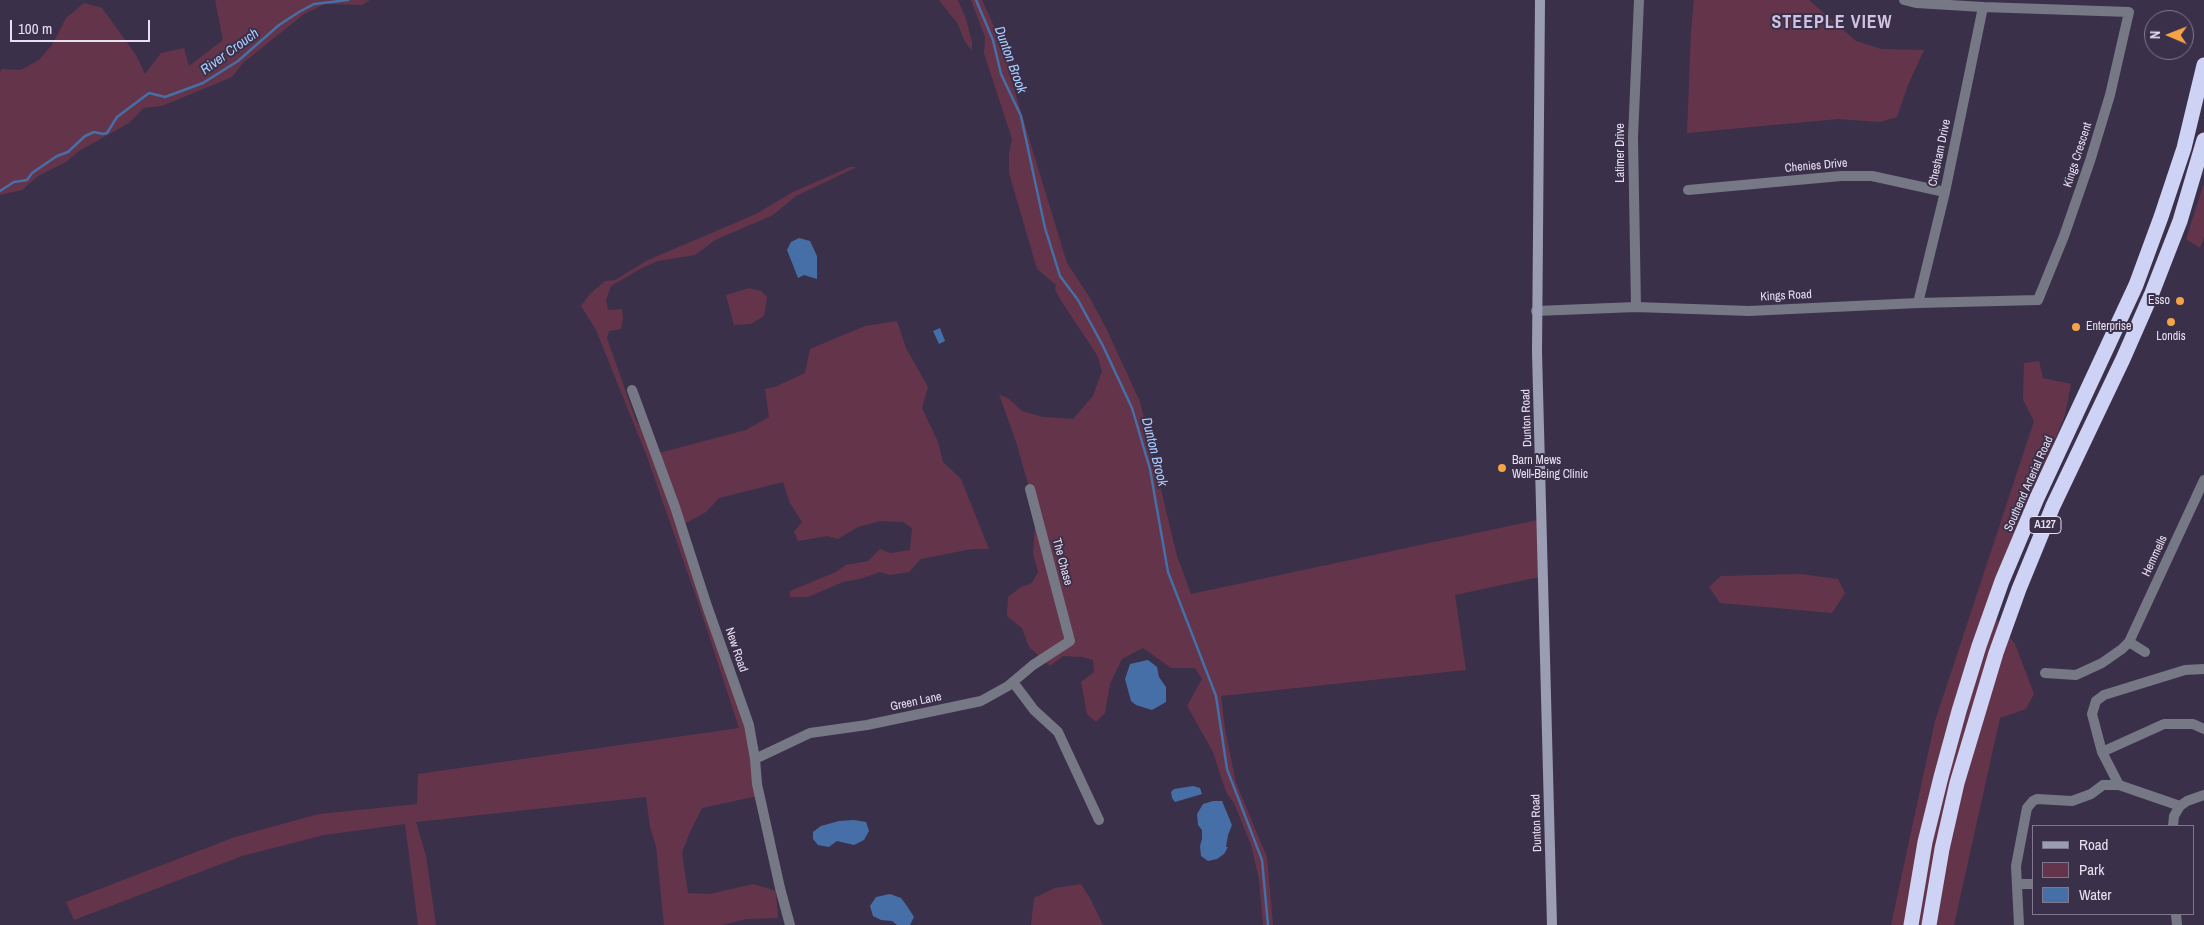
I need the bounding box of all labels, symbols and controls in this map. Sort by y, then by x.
scale bar [12,10,152,42]
north arrow [2144,10,2194,60]
district label: STEEPLE VIEW [1770,12,1894,34]
text: 100 m [18,18,52,39]
water label: Dunton Brook [990,24,1030,96]
water label: River Crouch [198,25,262,79]
text: N [2146,30,2164,39]
street label: Chesham Drive [1926,118,1954,188]
street label: Kings Crescent [2061,121,2095,189]
street label: Latimer Drive [1614,123,1628,183]
street label: Chenies Drive [1784,156,1848,176]
street label: Kings Road [1760,287,1812,305]
place label: Esso [2148,294,2170,308]
marker: Esso [2174,295,2186,307]
marker: Londis [2165,316,2177,328]
place label: Enterprise [2086,320,2131,334]
marker: Enterprise [2070,321,2082,333]
place label: Londis [2156,330,2186,344]
street label: Dunton Road [1519,389,1535,447]
water label: Dunton Brook [1137,416,1171,488]
street label: Southend Arterial Road [2002,434,2056,534]
place label: Barn Mews Well-Being Clinic [1512,454,1588,482]
marker: Barn Mews Well-Being Clinic [1496,462,1508,474]
road number: A127 [2029,516,2061,534]
street label: Hemmells [2139,533,2171,579]
street label: The Chase [1049,537,1075,587]
street label: New Road [722,626,750,674]
street label: Green Lane [889,690,943,714]
street label: Dunton Road [1529,794,1545,852]
legend [2032,825,2194,915]
text: Road [2079,834,2108,855]
text: Park [2079,859,2104,880]
text: Water [2079,884,2111,905]

